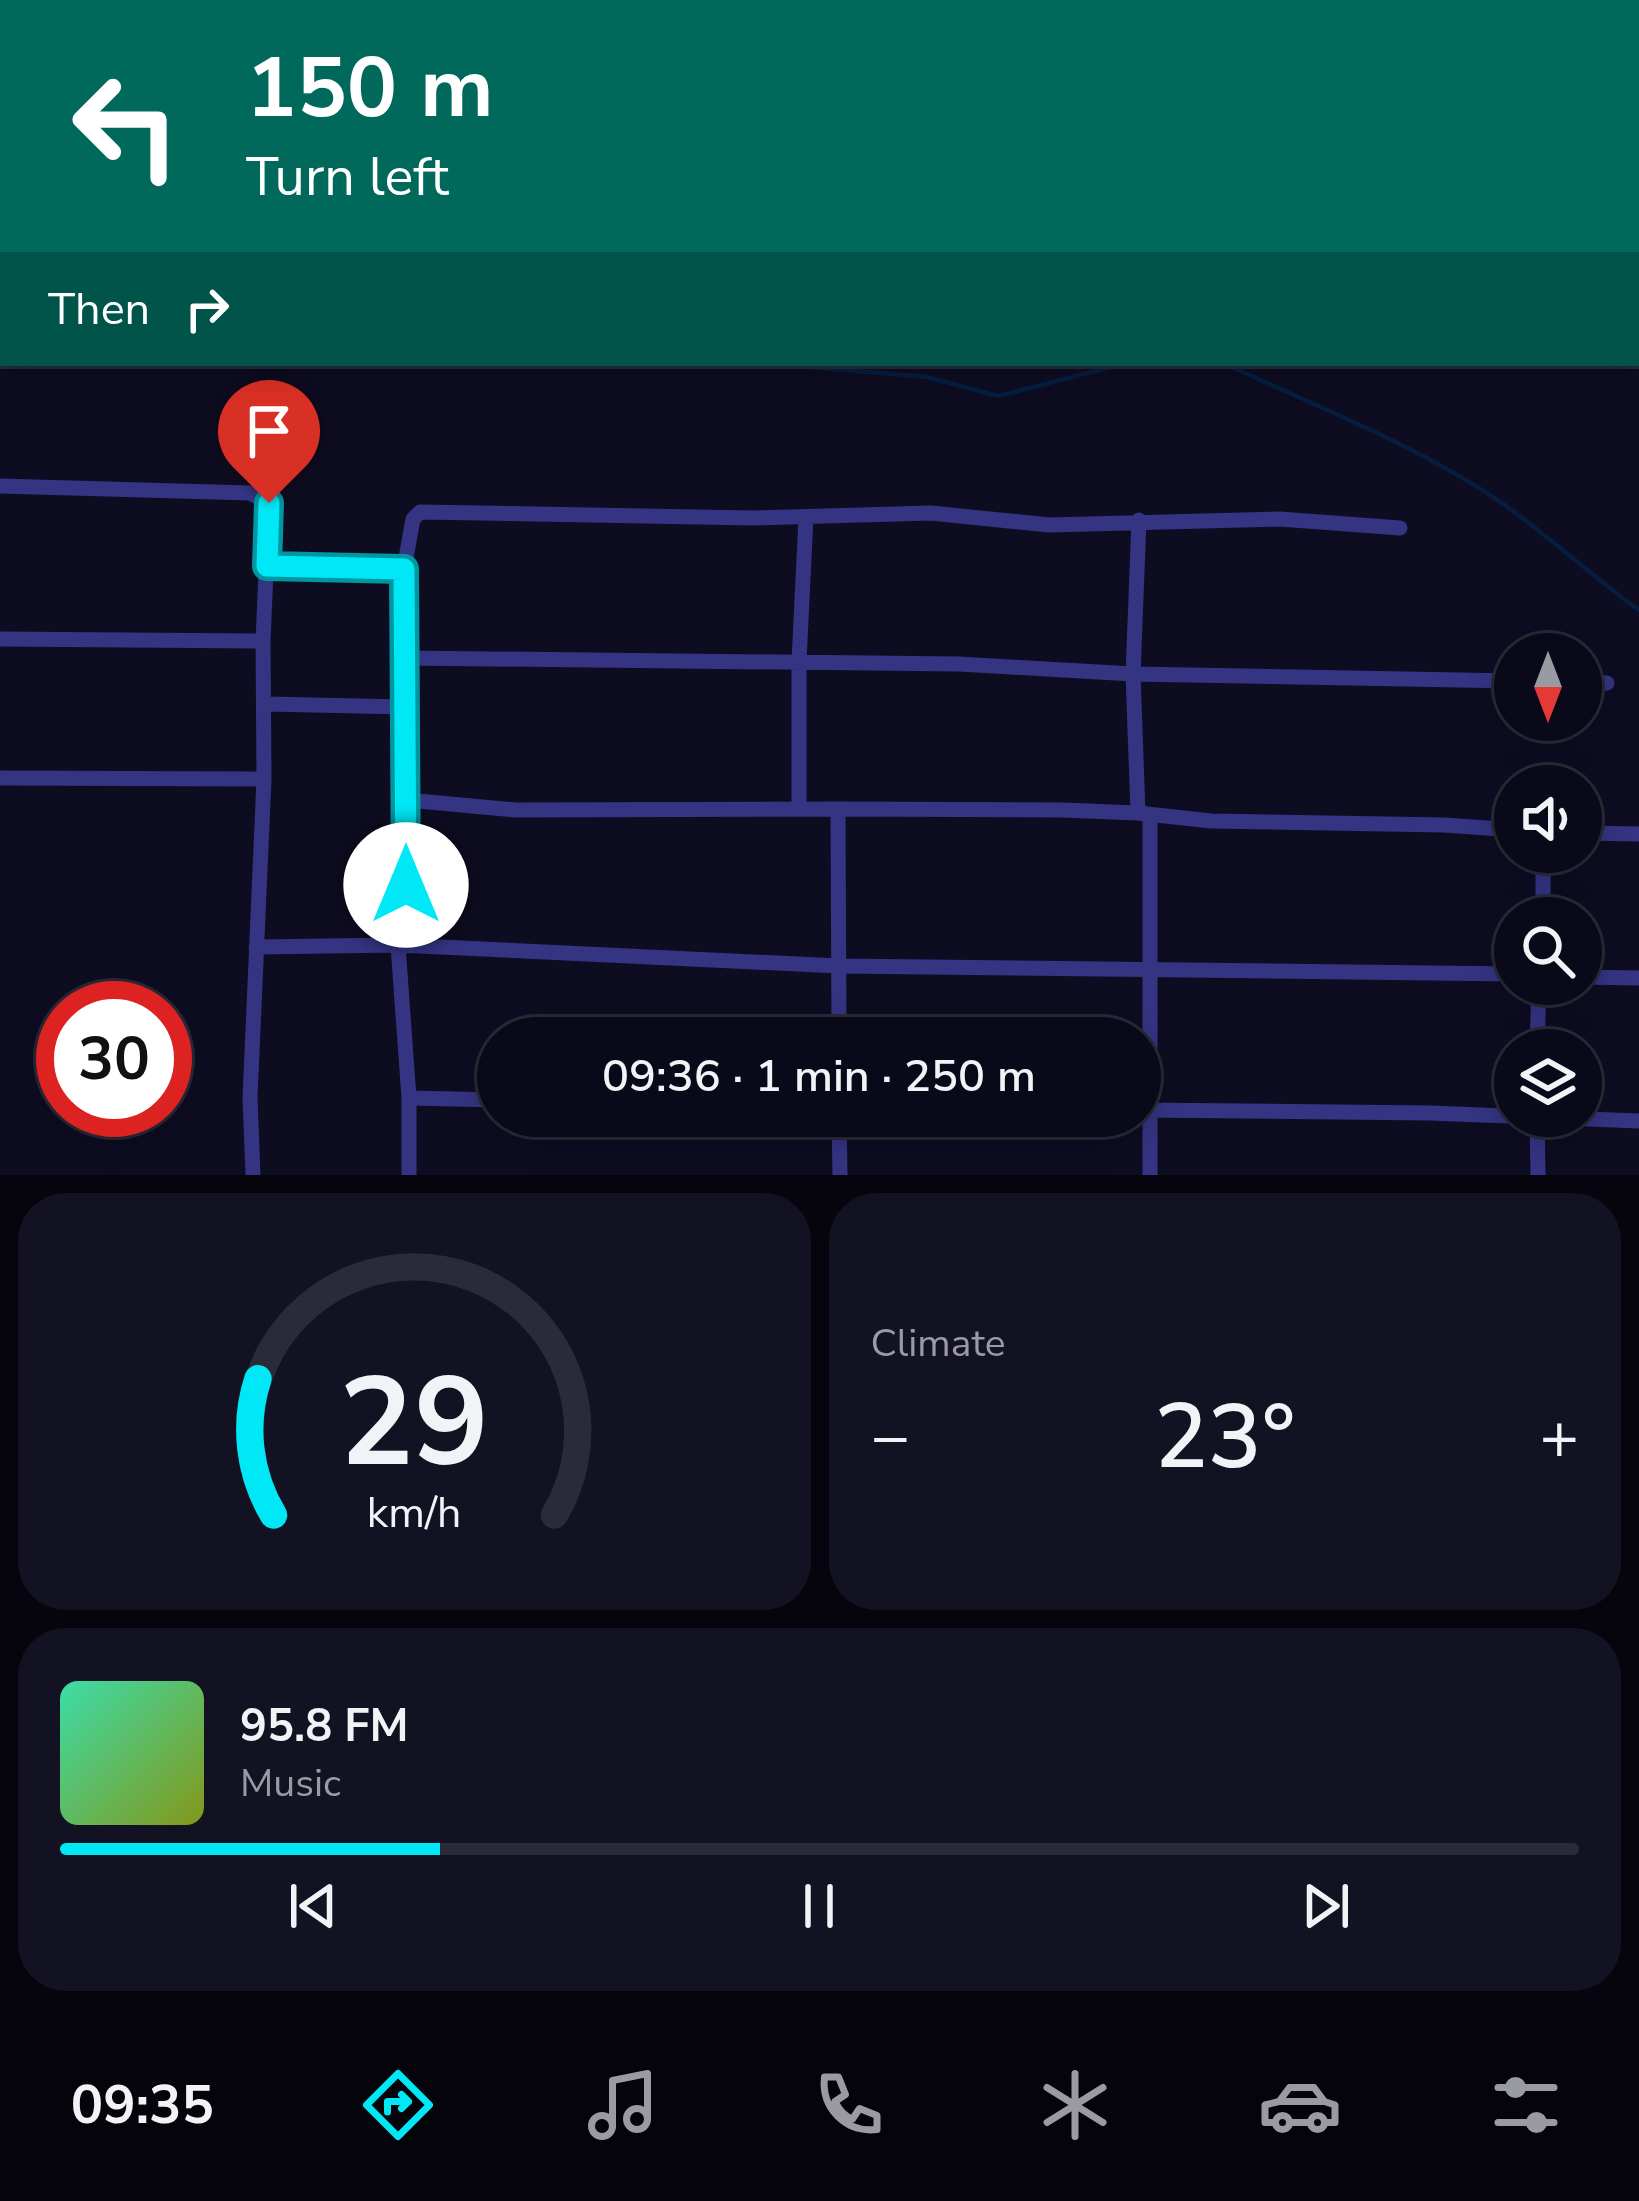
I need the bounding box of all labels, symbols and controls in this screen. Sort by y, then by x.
text: 150 m [246,31,494,146]
icon: left [48,48,204,204]
text: Turn left [246,140,449,214]
icon: right [174,276,240,342]
text: Then [48,279,150,340]
pin [218,380,320,503]
icon: arrive [236,398,302,464]
north arrow [1494,633,1602,741]
map controls [1494,633,1602,1137]
button: sound [1494,765,1602,873]
position arrow [343,822,469,948]
button: search [1494,897,1602,1005]
speed limit sign: 30 [36,981,192,1137]
button: layers [1494,1029,1602,1137]
text: 09:36 · 1 min · 250 m [602,1046,1036,1107]
text: Climate [871,1317,1006,1370]
text: 29 [339,1338,489,1508]
text: 23° [1154,1376,1296,1499]
text: − [871,1392,910,1482]
text: + [1539,1392,1579,1482]
text: km/h [367,1483,462,1541]
text: 95.8 FM [240,1696,409,1757]
text: Music [240,1757,341,1810]
icon: previous [280,1873,346,1939]
icon: pause [786,1873,852,1939]
icon: next [1293,1873,1359,1939]
icon: directions [356,2063,440,2147]
icon: music [581,2063,665,2147]
icon: phone [807,2063,891,2147]
icon: climate [1033,2063,1117,2147]
icon: car [1258,2063,1342,2147]
icon: filters [1484,2063,1568,2147]
text: 09:35 [71,2068,214,2142]

